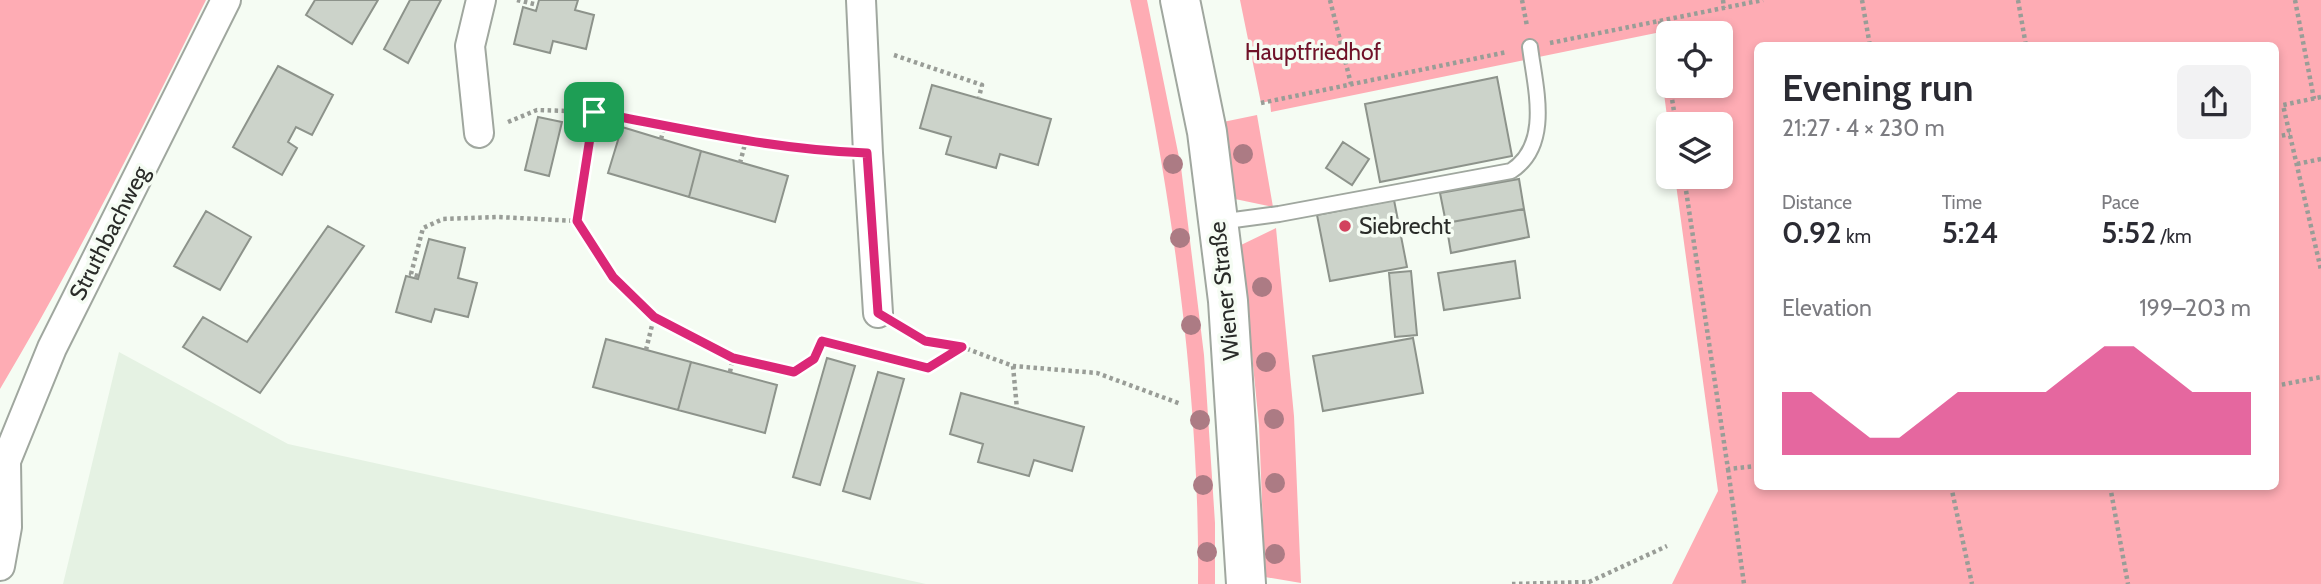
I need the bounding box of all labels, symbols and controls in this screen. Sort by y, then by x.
map controls [1656,21,1733,189]
button: locate [1656,21,1733,98]
park label: Hauptfriedhof [1245,38,1382,66]
text: Evening run [1782,64,1974,111]
button: share [2177,65,2251,139]
pin [564,82,624,142]
icon: arrive [575,93,613,131]
button: layers [1656,112,1733,189]
text: 21:27 · 4 × 230 m [1782,114,1945,142]
street label: Struthbachweg [63,161,155,305]
text: Distance [1782,191,1852,214]
text: Time [1942,191,1982,214]
text: Pace [2101,191,2139,214]
place label: Siebrecht [1359,212,1451,240]
text: 0.92 [1782,214,1842,251]
text: 5:24 [1942,214,1998,251]
text: 5:52 [2101,214,2156,251]
marker: Siebrecht [1337,218,1353,234]
street label: Wiener Straße [1203,220,1245,362]
text: km [1842,225,1871,248]
text: /km [2156,225,2192,248]
text: Elevation [1782,294,1872,322]
text: 199–203 m [2139,294,2251,322]

